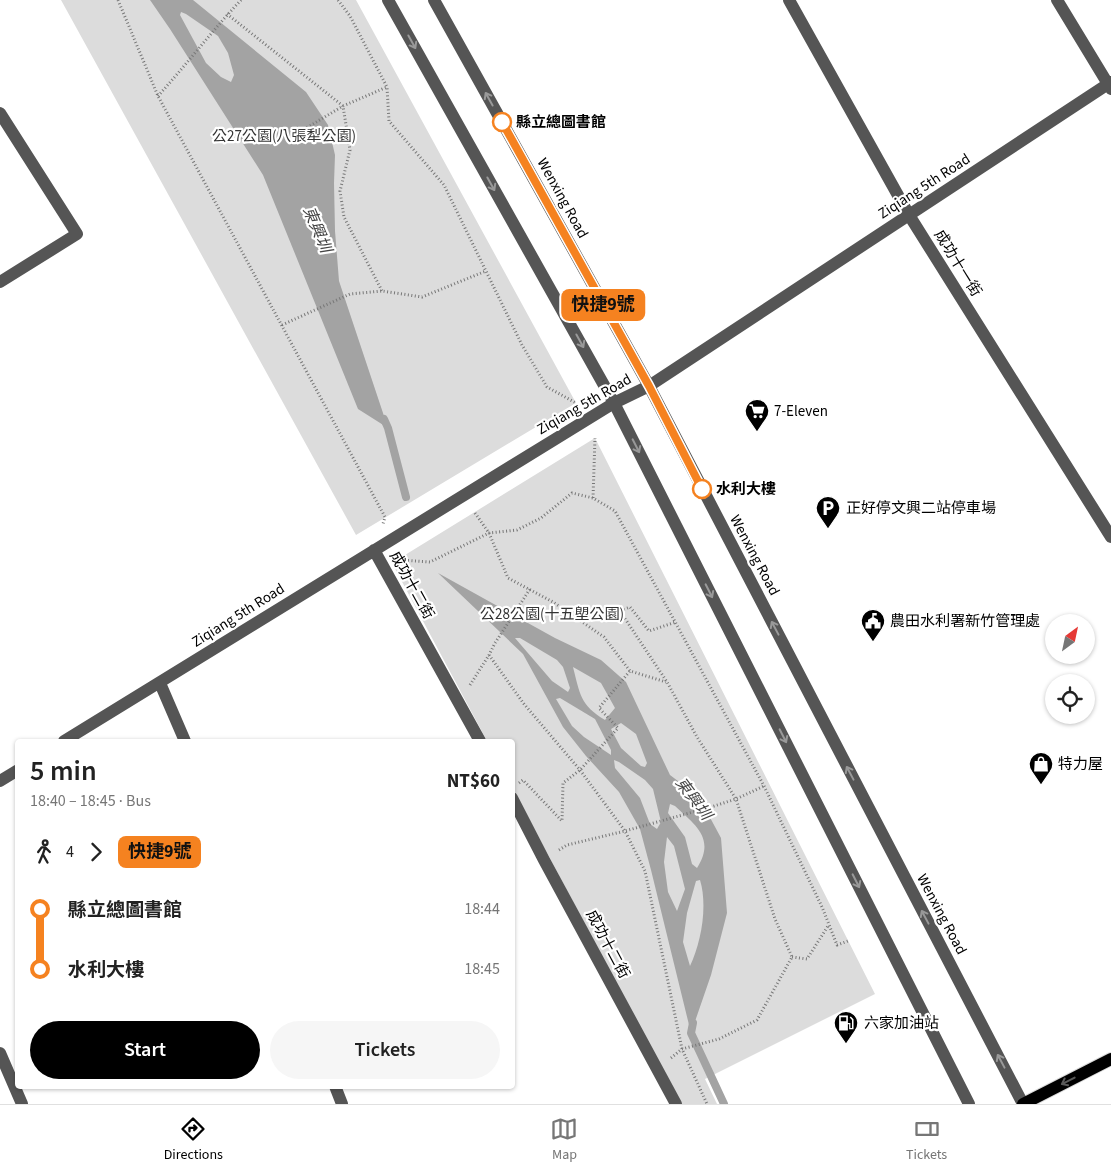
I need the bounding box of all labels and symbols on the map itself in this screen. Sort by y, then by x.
one-way arrow [407,35,417,49]
one-way arrow [484,91,494,106]
marker: 縣立總圖書館 [492,112,512,132]
place label: 縣立總圖書館 [516,112,606,133]
park label: 公27公園(八張犁公園) [212,126,356,147]
street label: Ziqiang 5th Road [874,149,974,224]
street label: Wenxing Road [532,154,593,242]
one-way arrow [487,177,497,191]
water label: 東興圳 [298,203,337,258]
street label: 成功十一街 [929,226,986,301]
line badge: 快捷9號 [568,289,638,321]
one-way arrow [575,333,585,348]
street label: Ziqiang 5th Road [533,369,635,440]
supermarket icon: 7-Eleven [744,398,770,432]
place label: 7-Eleven [774,401,828,422]
one-way arrow [632,438,641,453]
marker: 水利大樓 [692,479,712,499]
place label: 水利大樓 [716,479,776,500]
parking icon: 正好停文興二站停車場 [815,495,841,529]
place label: 正好停文興二站停車場 [846,498,996,519]
street label: Wenxing Road [724,511,785,599]
street label: 成功十二街 [384,547,439,623]
street label: Ziqiang 5th Road [188,578,289,652]
one-way arrow [705,583,714,598]
park label: 公28公園(十五塱公園) [480,604,624,625]
public building icon: 農田水利署新竹管理處 [860,608,886,642]
place label: 農田水利署新竹管理處 [890,611,1040,632]
north arrow [1045,614,1095,664]
one-way arrow [770,621,780,636]
one-way arrow [779,728,788,743]
shop icon: 特力屋 [1028,751,1054,785]
place label: 特力屋 [1058,754,1103,775]
one-way arrow [845,765,855,780]
water label: 東興圳 [670,773,718,826]
street label: Wenxing Road [911,870,972,958]
one-way arrow [852,873,861,888]
street label: 成功十二街 [581,906,634,982]
one-way arrow [920,909,930,924]
fuel station icon: 六家加油站 [833,1010,859,1044]
place label: 六家加油站 [864,1013,939,1034]
one-way arrow [996,1053,1006,1068]
one-way arrow [1060,1076,1075,1086]

